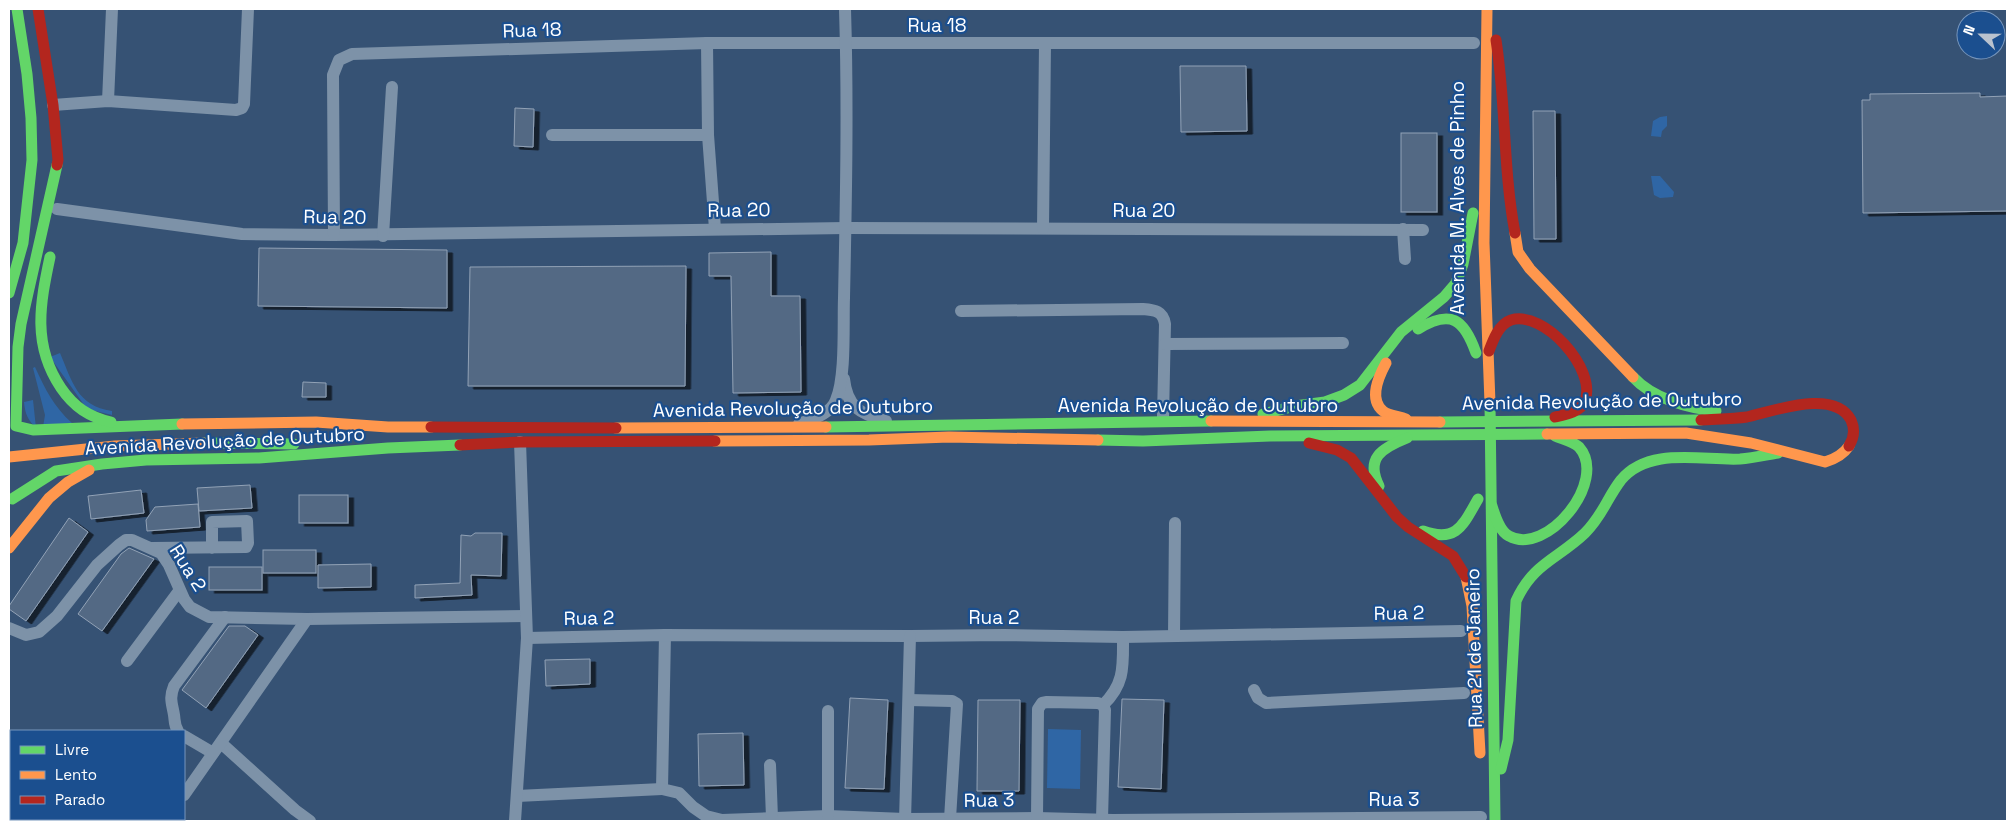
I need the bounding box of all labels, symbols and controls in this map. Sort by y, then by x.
north arrow [1956,10,2006,60]
street label: Rua 18 [907,13,967,38]
street label: Rua 18 [502,16,562,44]
text: N [1959,22,1979,38]
street label: Avenida M. Alves de Pinho [1445,81,1470,315]
street label: Rua 20 [707,197,771,223]
street label: Rua 20 [1112,198,1176,223]
street label: Rua 20 [303,204,367,230]
street label: Avenida Revolução de Outubro [1462,386,1742,416]
street label: Avenida Revolução de Outubro [653,393,933,423]
street label: Avenida Revolução de Outubro [1058,393,1338,418]
street label: Avenida Revolução de Outubro [84,421,366,461]
street label: Rua 2 [164,540,212,596]
street label: Rua 21 de Janeiro [1460,568,1488,728]
street label: Rua 2 [1373,600,1425,626]
street label: Rua 2 [563,605,615,631]
street label: Rua 2 [969,605,1019,630]
legend [10,730,185,820]
text: Livre [55,740,89,759]
text: Lento [55,765,97,784]
street label: Rua 3 [963,787,1015,813]
street label: Rua 3 [1369,787,1419,812]
text: Parado [55,790,105,809]

